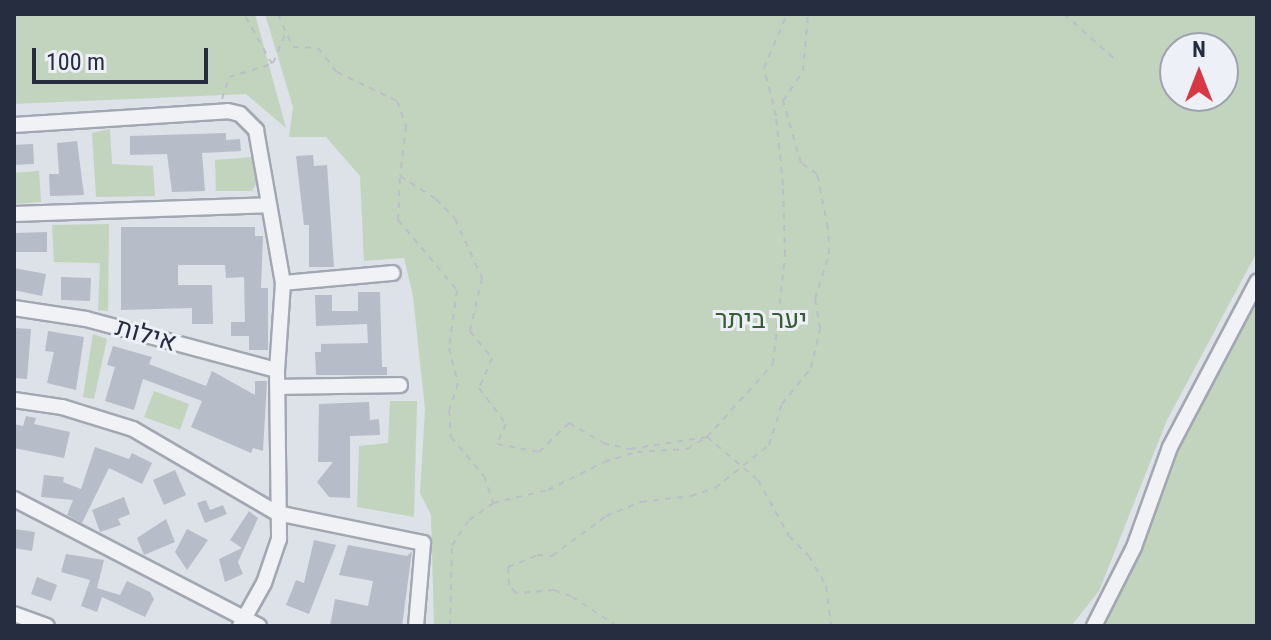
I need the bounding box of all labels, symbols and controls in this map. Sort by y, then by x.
scale bar [36,32,212,82]
north arrow [1159,32,1239,112]
text: N [1192,37,1206,62]
text: 100 m [46,48,105,76]
park label: יער ביתר [715,304,807,336]
street label: אילות [112,311,180,359]

